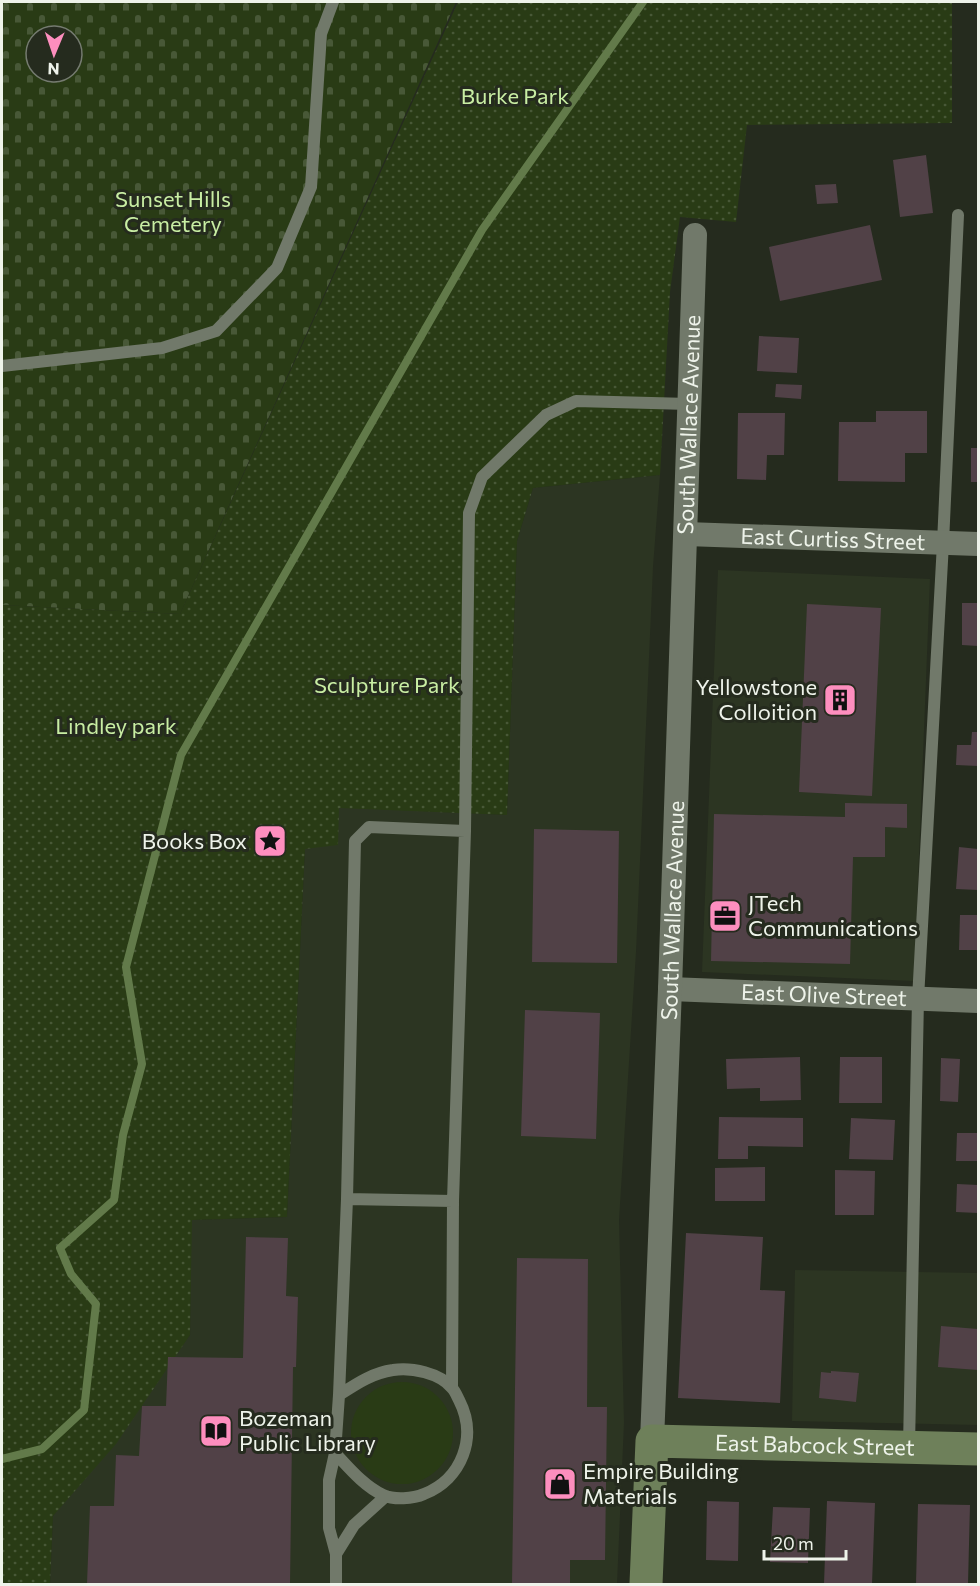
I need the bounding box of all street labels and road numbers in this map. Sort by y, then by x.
street label: South Wallace Avenue [671,314,705,535]
street label: East Curtiss Street [740,522,926,555]
street label: South Wallace Avenue [655,800,689,1021]
street label: East Olive Street [740,978,907,1011]
street label: East Babcock Street [715,1429,915,1460]

